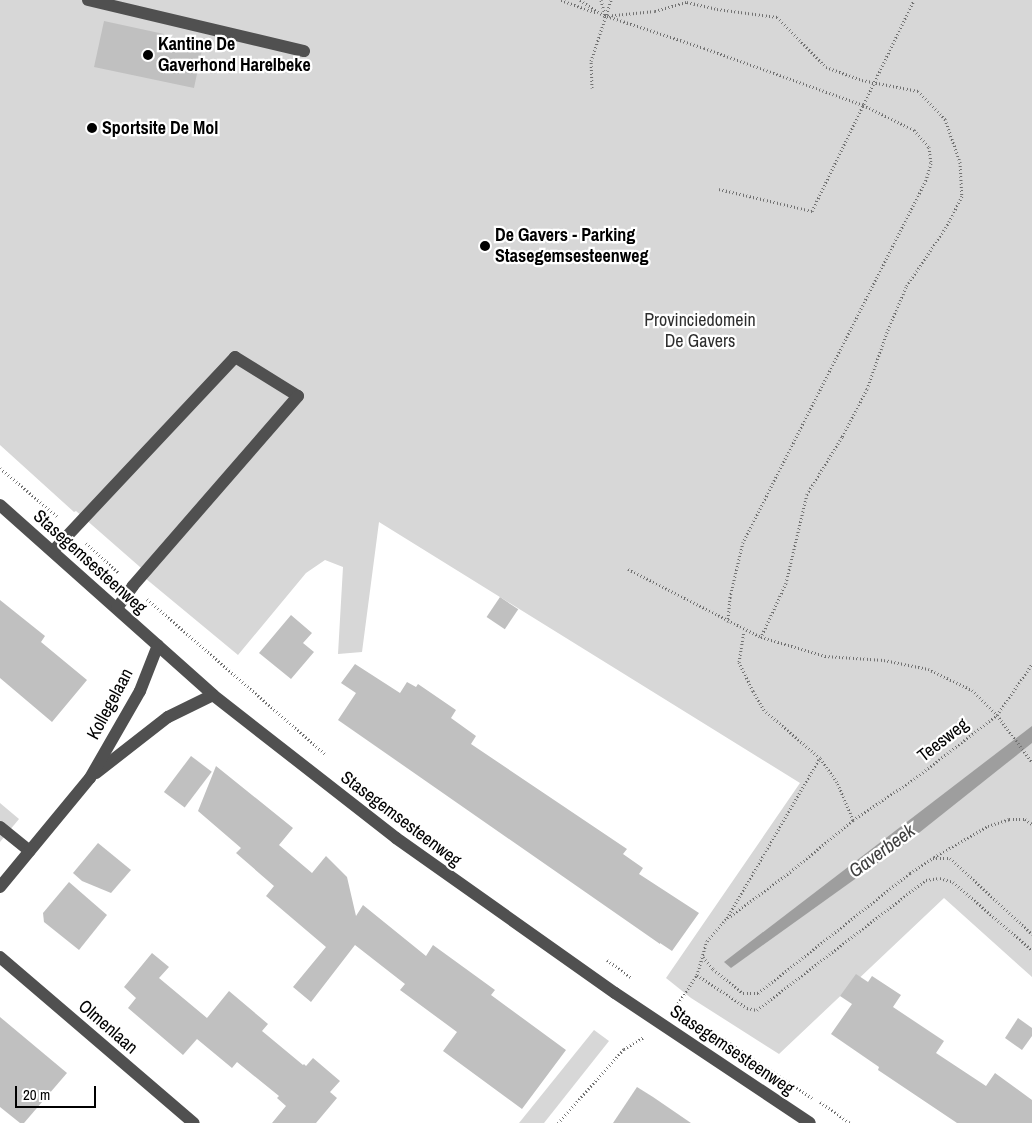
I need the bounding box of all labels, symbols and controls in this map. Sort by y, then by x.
place label: Kantine De Gaverhond Harelbeke [158,34,311,76]
marker: Kantine De Gaverhond Harelbeke [142,49,154,61]
place label: Sportsite De Mol [102,117,218,139]
marker: Sportsite De Mol [86,122,98,134]
place label: De Gavers - Parking Stasegemsesteenweg [495,225,648,268]
marker: De Gavers - Parking Stasegemsesteenweg [479,240,491,252]
park label: Provinciedomein De Gavers [644,310,756,352]
street label: Stasegemsesteenweg [29,505,151,619]
street label: Kollegelaan [82,665,138,743]
street label: Teesweg [913,714,973,766]
street label: Stasegemsesteenweg [337,767,465,871]
water label: Gaverbeek [844,819,920,883]
street label: Olmenlaan [74,995,142,1059]
street label: Stasegemsesteenweg [666,1000,798,1100]
scale bar [18,1076,99,1108]
text: 20 m [23,1084,50,1105]

